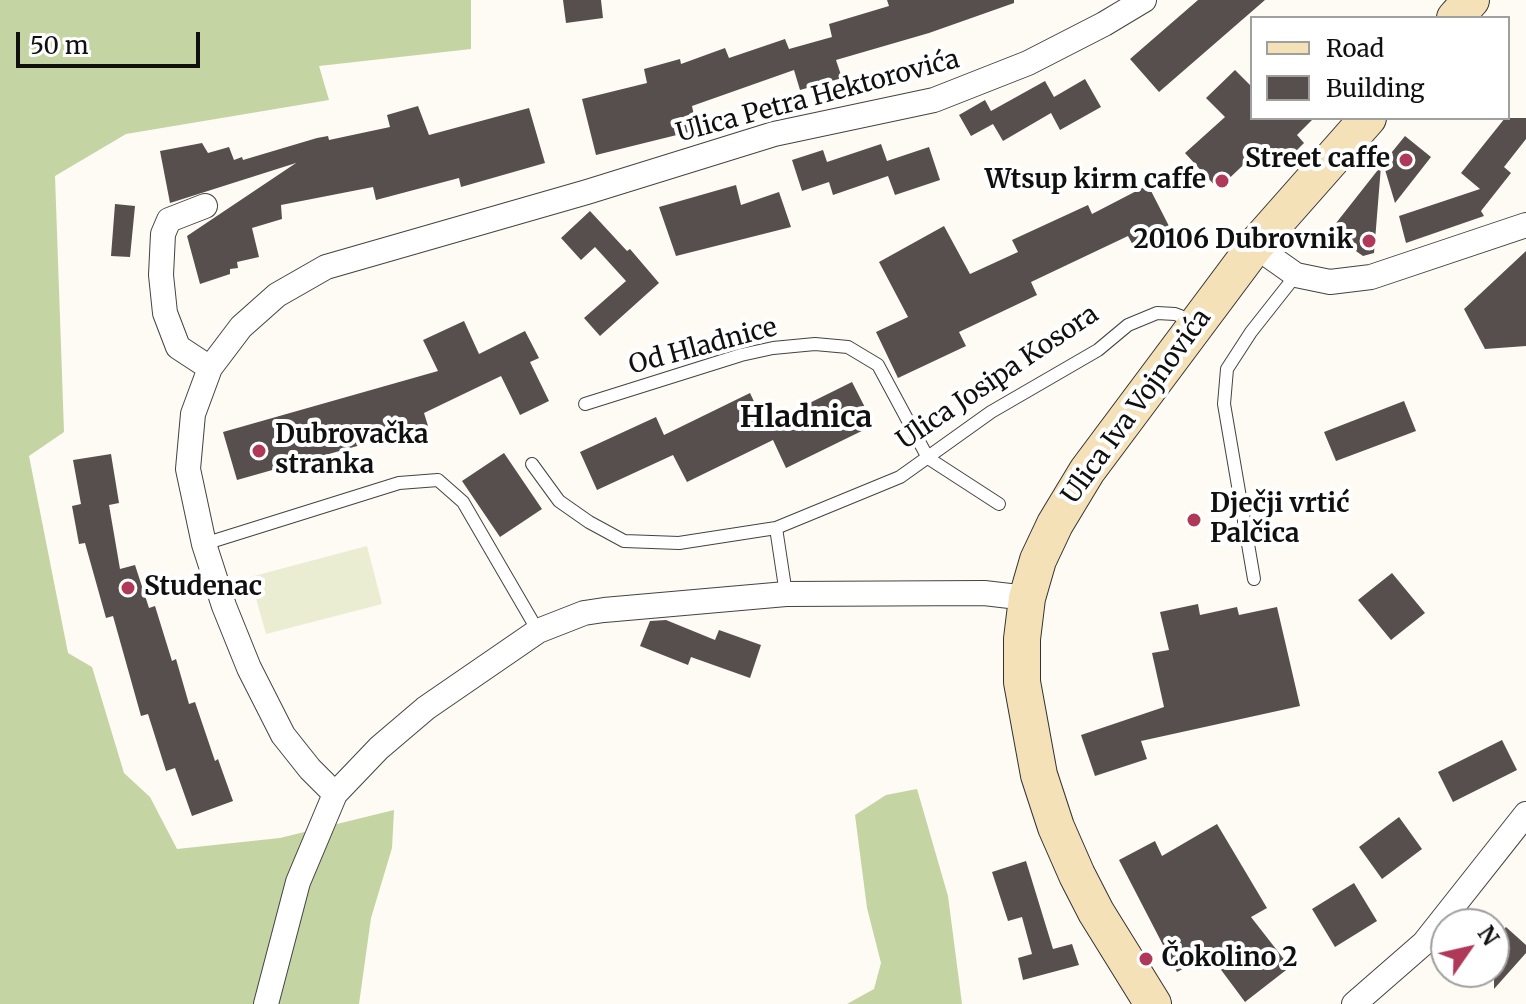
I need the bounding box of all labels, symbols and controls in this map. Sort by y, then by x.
scale bar [20,16,204,66]
legend [1250,16,1510,120]
text: 50 m [30,30,89,61]
text: Road [1326,33,1384,64]
street label: Ulica Petra Hektorovića [673,44,963,150]
text: Building [1326,73,1425,104]
place label: Street caffe [1245,144,1390,176]
marker: Street caffe [1397,151,1415,169]
place label: Wtsup kirm caffe [985,165,1206,197]
marker: Wtsup kirm caffe [1213,172,1231,190]
place label: 20106 Dubrovnik [1134,225,1353,257]
marker: 20106 Dubrovnik [1360,232,1378,250]
street label: Ulica Josipa Kosora [891,299,1105,457]
street label: Ulica Iva Vojnovića [1056,304,1218,510]
street label: Od Hladnice [626,312,780,382]
district label: Hladnica [740,401,872,437]
place label: Dubrovačka stranka [275,420,429,482]
marker: Dubrovačka stranka [250,442,268,460]
place label: Dječji vrtić Palčica [1210,489,1349,550]
marker: Dječji vrtić Palčica [1185,511,1203,529]
place label: Studenac [144,572,262,604]
marker: Studenac [119,579,137,597]
north arrow [1430,908,1510,988]
text: N [1472,921,1505,951]
place label: Čokolino 2 [1162,943,1298,975]
marker: Čokolino 2 [1137,950,1155,968]

